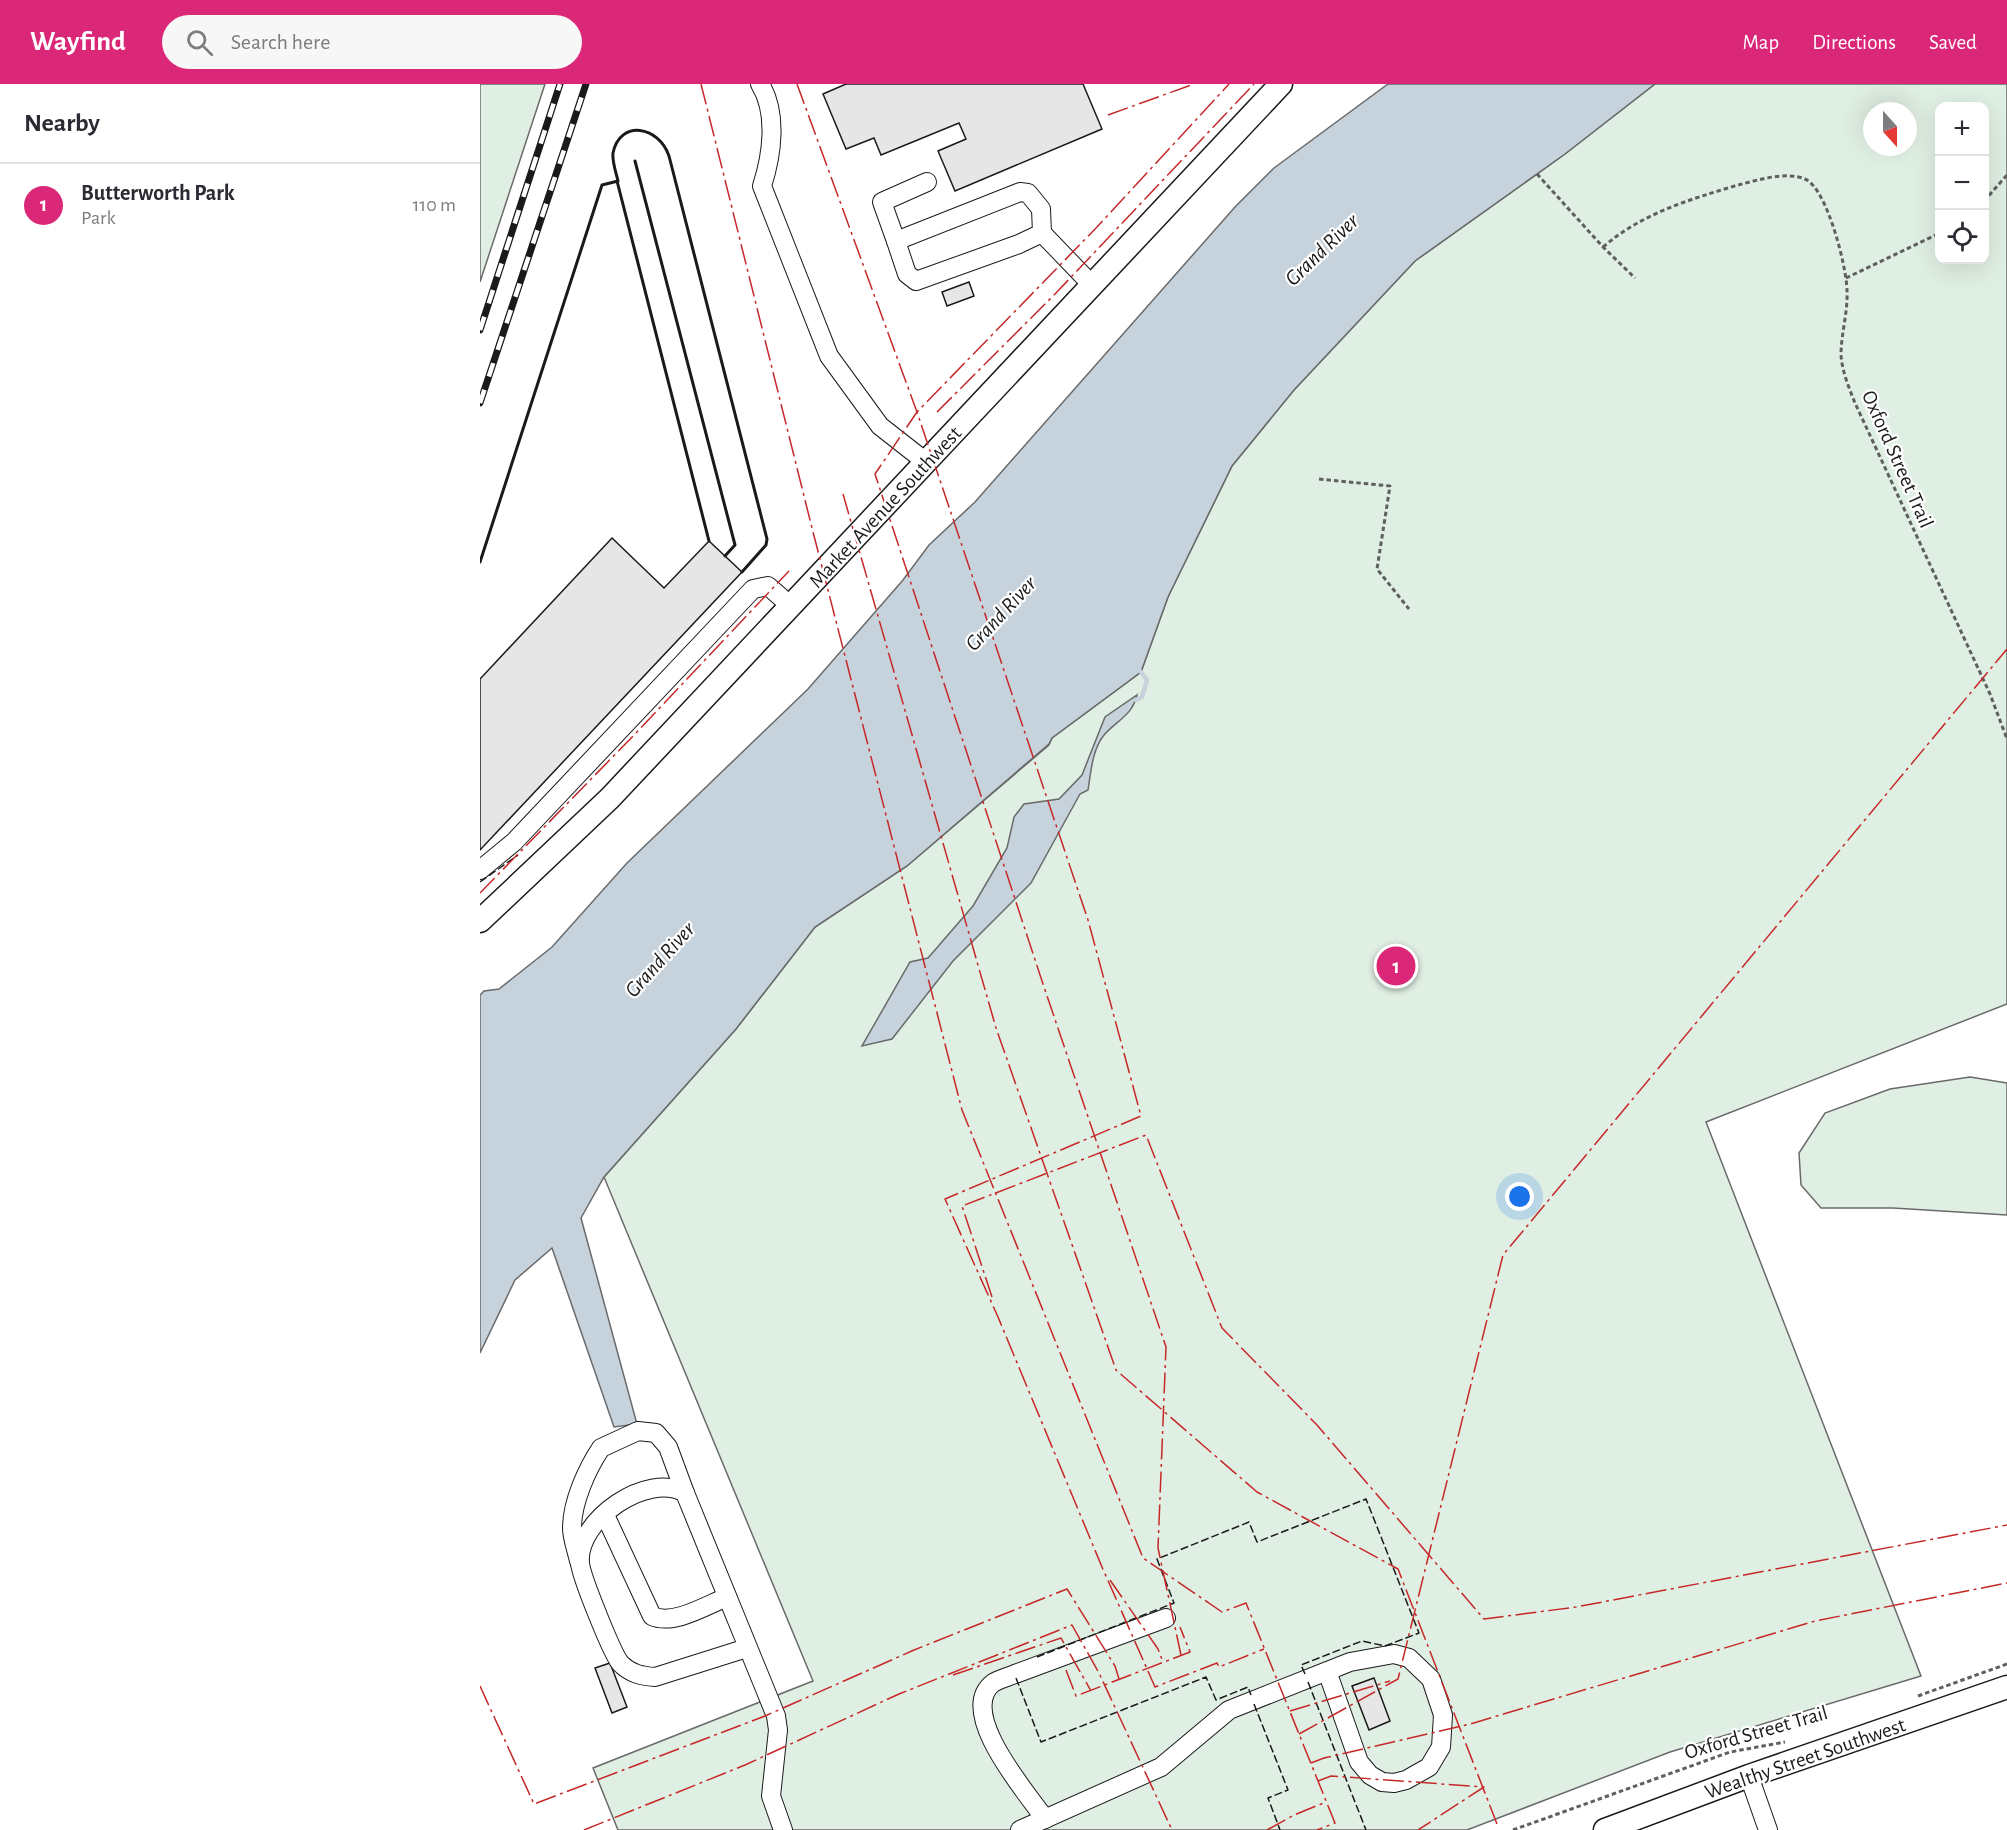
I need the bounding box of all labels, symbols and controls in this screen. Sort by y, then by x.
search box [162,15,582,69]
icon: search [183,26,216,59]
text: Wayfind [30,28,126,56]
text: Search here [231,31,330,53]
text: Map [1743,32,1779,53]
text: Directions [1812,32,1896,53]
text: Saved [1929,32,1977,53]
north arrow [1863,102,1917,156]
map controls [1935,102,1989,264]
button: + [1935,102,1989,156]
text: Nearby [24,110,100,136]
button: − [1935,156,1989,210]
text: Butterworth Park [81,182,235,204]
text: 1 [40,195,47,215]
text: 110 m [412,195,456,215]
text: Park [81,208,116,228]
water label: Grand River [1281,209,1363,290]
button: locate [1935,210,1989,264]
street label: Oxford Street Trail [1858,387,1937,531]
street label: Market Avenue Southwest [805,422,966,592]
water label: Grand River [961,572,1041,655]
water label: Grand River [621,917,699,1001]
pin: 1 [1376,944,1416,988]
your location [1505,1182,1534,1211]
street label: Oxford Street Trail [1682,1702,1830,1763]
street label: Wealthy Street Southwest [1702,1714,1908,1803]

